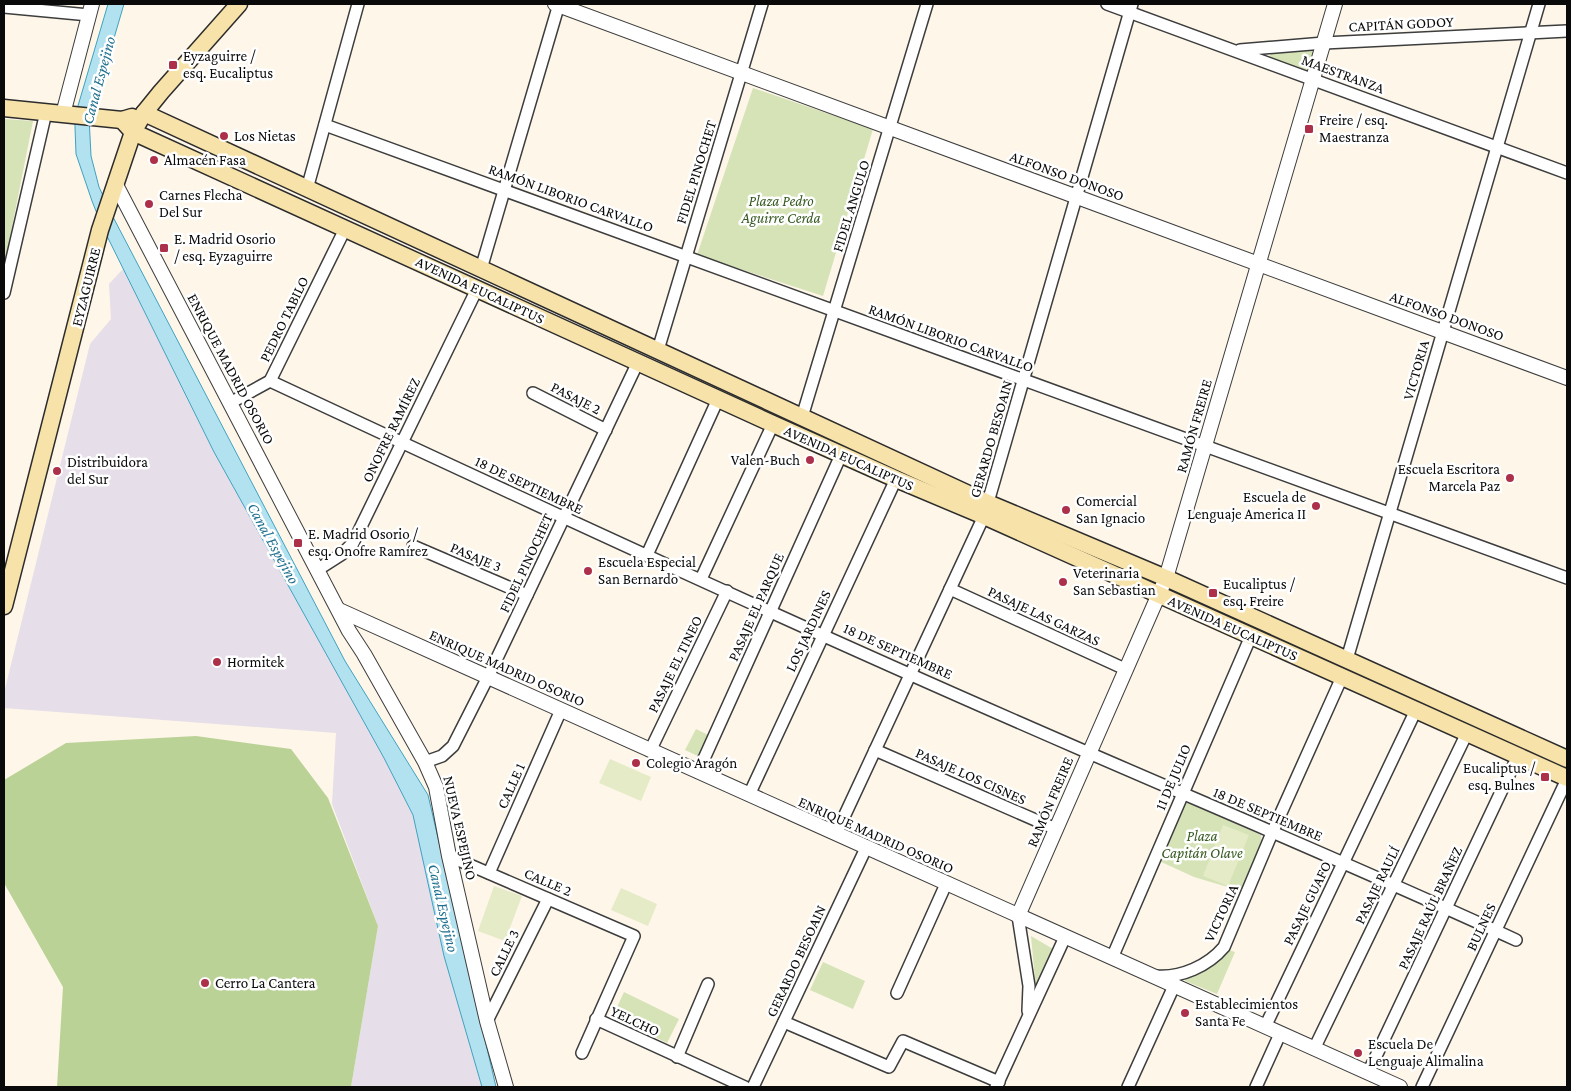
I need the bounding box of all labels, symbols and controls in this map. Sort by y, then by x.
street label: CAPITÁN GODOY [1348,13,1454,35]
water label: Canal Espejino [79,34,119,126]
place label: Eyzaguirre / esq. Eucaliptus [183,48,273,82]
street label: MAESTRANZA [1299,52,1387,97]
marker: Eyzaguirre / esq. Eucaliptus [167,59,179,71]
place label: Freire / esq. Maestranza [1319,112,1389,145]
street label: FIDEL PINOCHET [673,118,719,226]
marker: Freire / esq. Maestranza [1303,123,1315,135]
place label: Los Nietas [234,128,296,144]
marker: Los Nietas [218,130,230,142]
street label: ALFONSO DONOSO [1008,148,1126,204]
place label: Almacén Fasa [164,152,246,168]
marker: Almacén Fasa [148,154,160,166]
street label: FIDEL ANGULO [829,158,873,254]
street label: RAMÓN LIBORIO CARVALLO [486,161,656,235]
place label: Carnes Flecha Del Sur [159,187,243,220]
park label: Plaza Pedro Aguirre Cerda [741,193,820,227]
marker: Carnes Flecha Del Sur [143,198,155,210]
place label: E. Madrid Osorio / esq. Eyzaguirre [174,231,276,265]
marker: E. Madrid Osorio / esq. Eyzaguirre [158,242,170,254]
street label: EYZAGUIRRE [68,246,104,328]
street label: AVENIDA EUCALIPTUS [413,253,547,327]
street label: PEDRO TABILO [256,274,312,364]
street label: ALFONSO DONOSO [1388,288,1506,344]
street label: ENRIQUE MADRID OSORIO [184,291,278,447]
street label: RAMÓN LIBORIO CARVALLO [866,301,1036,375]
street label: VICTORIA [1400,338,1432,402]
street label: ONOFRE RAMÍREZ [359,375,423,485]
street label: RAMÓN FREIRE [1173,377,1215,475]
street label: GERARDO BESOAIN [967,378,1015,500]
street label: PASAJE 2 [548,379,604,418]
street label: AVENIDA EUCALIPTUS [782,422,916,494]
place label: Valen-Buch [731,452,800,468]
street label: 18 DE SEPTIEMBRE [472,453,586,517]
place label: Distribuidora del Sur [67,454,148,487]
marker: Valen-Buch [804,454,816,466]
place label: Escuela Escritora Marcela Paz [1398,461,1500,494]
marker: Distribuidora del Sur [51,465,63,477]
marker: Escuela Escritora Marcela Paz [1504,472,1516,484]
place label: Escuela de Lenguaje America II [1187,489,1306,523]
place label: Comercial San Ignacio [1076,493,1145,527]
water label: Canal Espejino [243,500,303,587]
marker: Escuela de Lenguaje America II [1310,500,1322,512]
marker: Comercial San Ignacio [1060,504,1072,516]
street label: FIDEL PINOCHET [496,511,556,615]
place label: E. Madrid Osorio / esq. Onofre Ramírez [308,526,428,560]
marker: E. Madrid Osorio / esq. Onofre Ramírez [292,537,304,549]
street label: PASAJE 3 [448,539,504,576]
street label: PASAJE EL PARQUE [725,550,788,664]
place label: Escuela Especial San Bernardo [598,554,696,587]
marker: Escuela Especial San Bernardo [582,565,594,577]
place label: Veterinaria San Sebastian [1073,565,1156,598]
marker: Veterinaria San Sebastian [1057,576,1069,588]
place label: Eucaliptus / esq. Freire [1223,576,1296,610]
street label: PASAJE LAS GARZAS [985,583,1103,650]
marker: Eucaliptus / esq. Freire [1207,587,1219,599]
street label: LOS JARDINES [782,588,835,675]
street label: AVENIDA EUCALIPTUS [1166,592,1300,664]
street label: PASAJE EL TINEO [645,613,706,715]
street label: 18 DE SEPTIEMBRE [841,620,955,682]
street label: ENRIQUE MADRID OSORIO [427,626,587,710]
place label: Hormitek [227,654,285,670]
marker: Hormitek [211,656,223,668]
street label: 11 DE JULIO [1152,742,1195,813]
street label: PASAJE LOS CISNES [913,744,1029,808]
street label: RAMÓN FREIRE [1024,754,1076,850]
place label: Colegio Aragón [646,755,737,772]
marker: Colegio Aragón [630,757,642,769]
place label: Eucaliptus / esq. Bulnes [1463,760,1536,794]
street label: CALLE 1 [494,761,528,811]
marker: Eucaliptus / esq. Bulnes [1539,771,1551,783]
street label: NUEVA ESPEJINO [439,774,480,882]
street label: 18 DE SEPTIEMBRE [1211,784,1325,844]
street label: ENRIQUE MADRID OSORIO [796,793,956,877]
park label: Plaza Capitán Olave [1161,828,1243,862]
street label: PASAJE RAULÍ [1351,843,1404,927]
street label: PASAJE RAÚL BRAÑEZ [1395,844,1466,972]
street label: PASAJE GUAFO [1280,858,1335,948]
water label: Canal Espejino [424,862,462,954]
street label: CALLE 2 [522,865,574,899]
street label: VICTORIA [1201,881,1241,944]
street label: BULNES [1463,901,1499,953]
street label: GERARDO BESOAIN [763,902,829,1019]
street label: CALLE 3 [486,927,522,979]
place label: Cerro La Cantera [215,975,315,991]
marker: Cerro La Cantera [199,977,211,989]
place label: Establecimientos Santa Fe [1195,996,1298,1029]
street label: YELCHO [608,1003,662,1039]
marker: Establecimientos Santa Fe [1179,1007,1191,1019]
place label: Escuela De Lenguaje Alimalina [1368,1036,1484,1070]
marker: Escuela De Lenguaje Alimalina [1352,1047,1364,1059]

